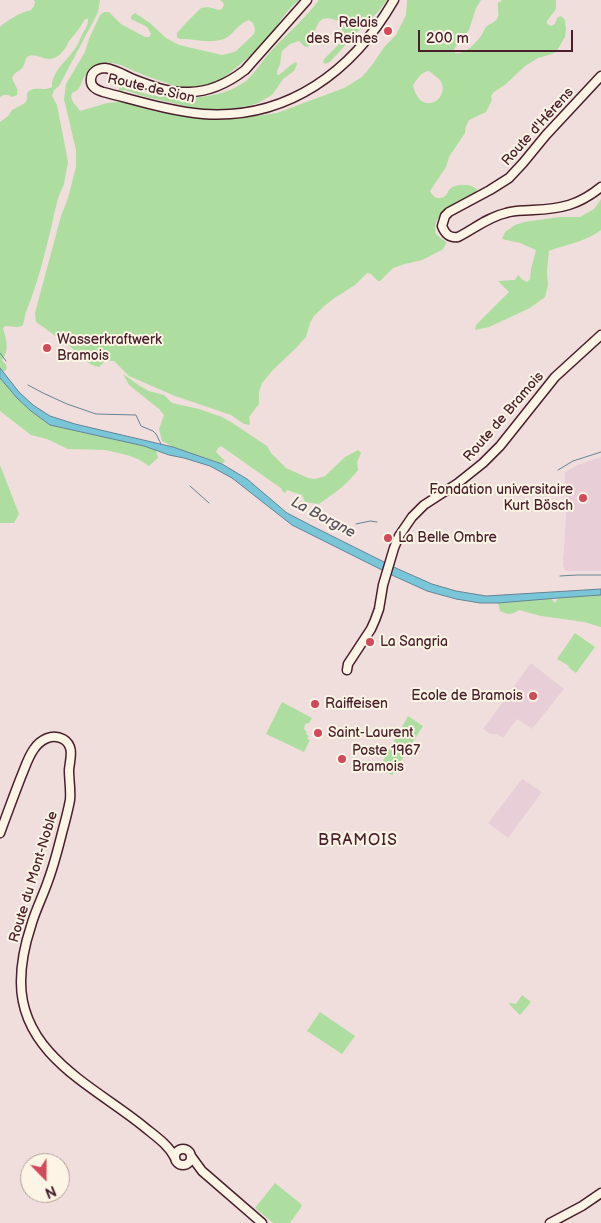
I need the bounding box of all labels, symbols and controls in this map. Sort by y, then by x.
place label: Relais des Reines [306,15,378,48]
scale bar [421,20,576,52]
marker: Relais des Reines [382,25,394,37]
text: 200 m [426,29,469,48]
street label: Route de Sion [106,71,196,107]
street label: Route d'Hérens [499,85,577,169]
place label: Wasserkraftwerk Bramois [57,332,162,364]
marker: Wasserkraftwerk Bramois [41,342,53,354]
street label: Route de Bramois [460,369,548,465]
place label: Fondation universitaire Kurt Bösch [429,482,573,514]
marker: Fondation universitaire Kurt Bösch [577,492,589,504]
water label: La Borgne [288,494,358,542]
place label: La Belle Ombre [398,530,497,546]
marker: La Belle Ombre [382,532,394,544]
place label: La Sangria [380,634,448,650]
marker: La Sangria [364,636,376,648]
place label: Ecole de Bramois [411,688,523,704]
marker: Ecole de Bramois [527,690,539,702]
place label: Raiffeisen [325,696,388,712]
marker: Raiffeisen [309,698,321,710]
place label: Saint-Laurent [328,725,414,741]
marker: Saint-Laurent [312,727,324,739]
place label: Poste 1967 Bramois [352,743,420,776]
marker: Poste 1967 Bramois [336,753,348,765]
street label: Route du Mont-Noble [6,809,62,945]
district label: BRAMOIS [317,831,399,851]
north arrow [20,1153,70,1203]
text: N [42,1182,58,1201]

